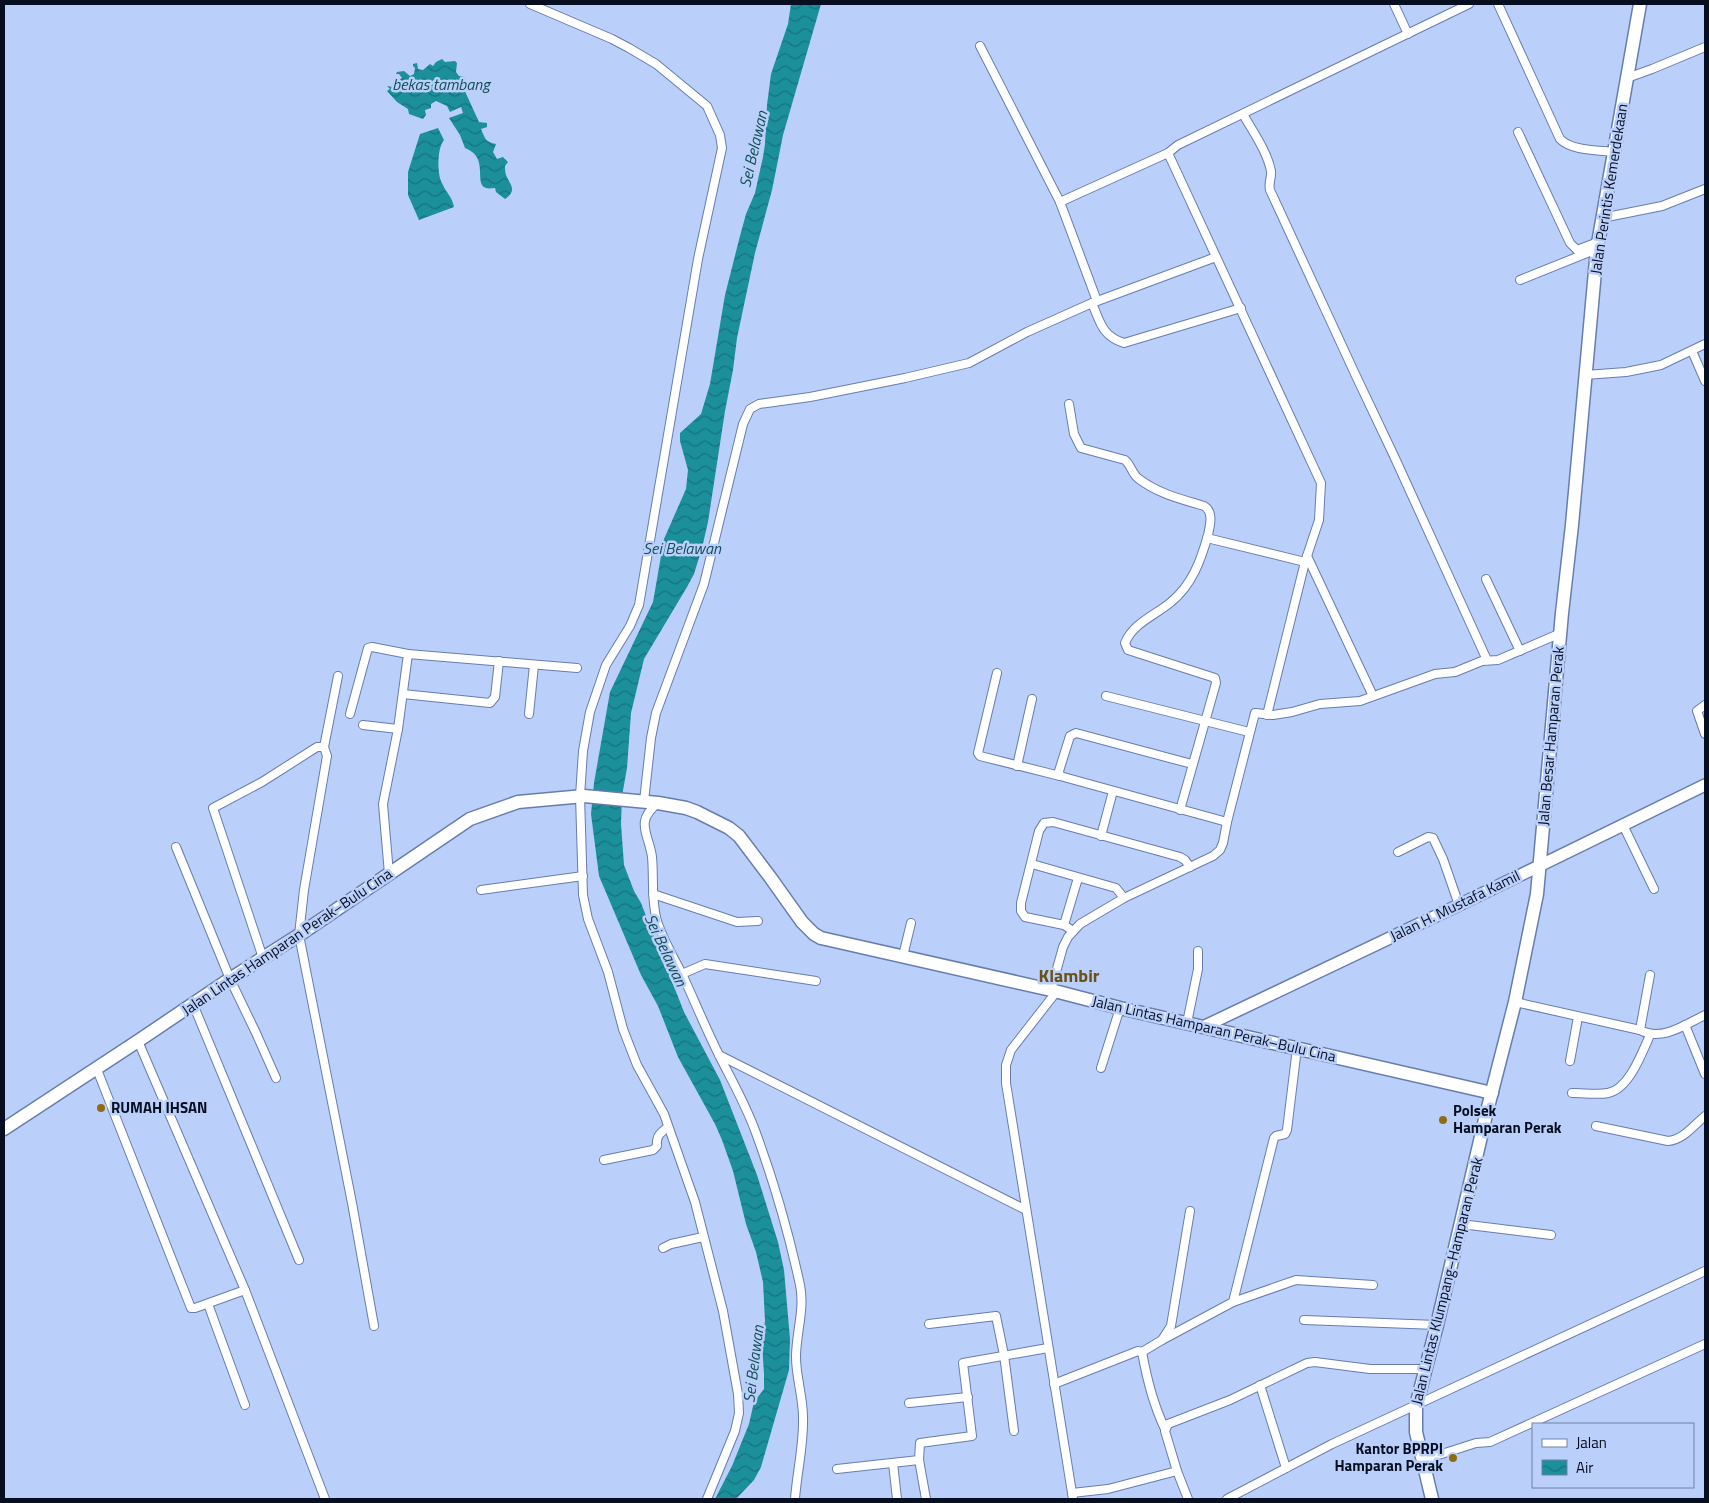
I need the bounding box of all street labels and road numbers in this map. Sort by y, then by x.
street label: Jalan Perintis Kemerdekaan [1584,102,1633,276]
street label: Jalan Besar Hamparan Perak [1531,645,1570,827]
street label: Jalan Lintas Hamparan Perak–Bulu Cina [177,862,397,1021]
street label: Jalan H. Mustafa Kamil [1386,864,1524,947]
street label: Jalan Lintas Hamparan Perak–Bulu Cina [1090,989,1339,1068]
street label: Jalan Lintas Klumpang–Hamparan Perak [1405,1155,1488,1407]

